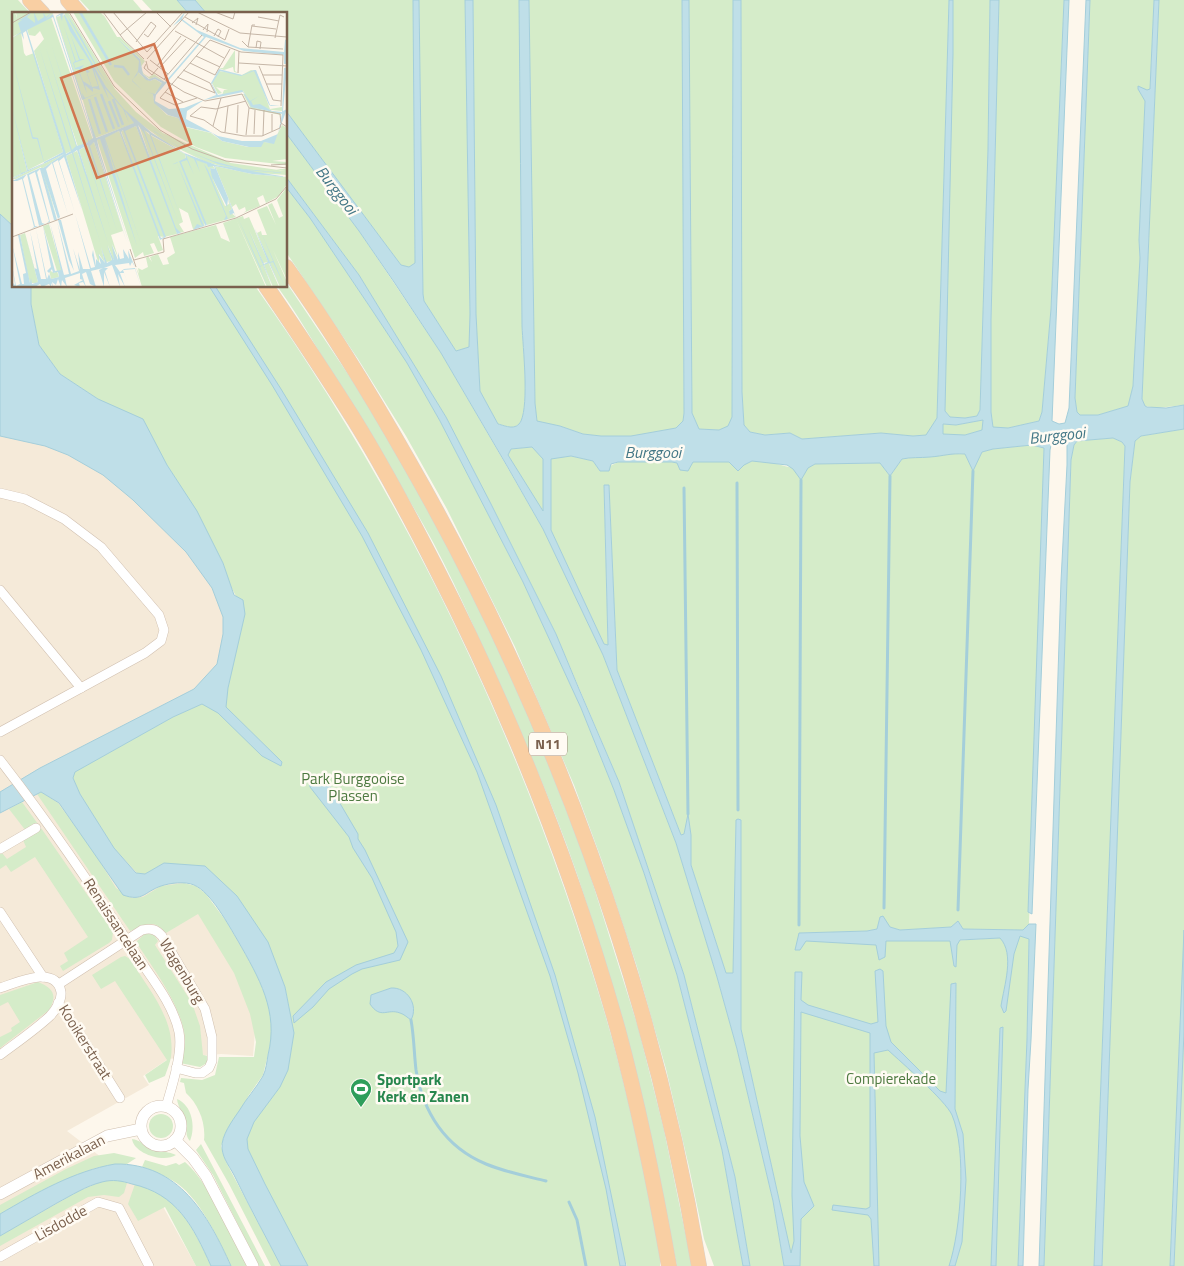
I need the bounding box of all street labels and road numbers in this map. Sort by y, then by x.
road number: N11 [529,732,567,756]
street label: Renaissancelaan [78,873,155,974]
street label: Wagenburg [154,934,211,1008]
street label: Kooikerstraat [53,1000,118,1084]
street label: Amerikalaan [29,1128,109,1185]
street label: Lisdodde [30,1199,91,1246]

